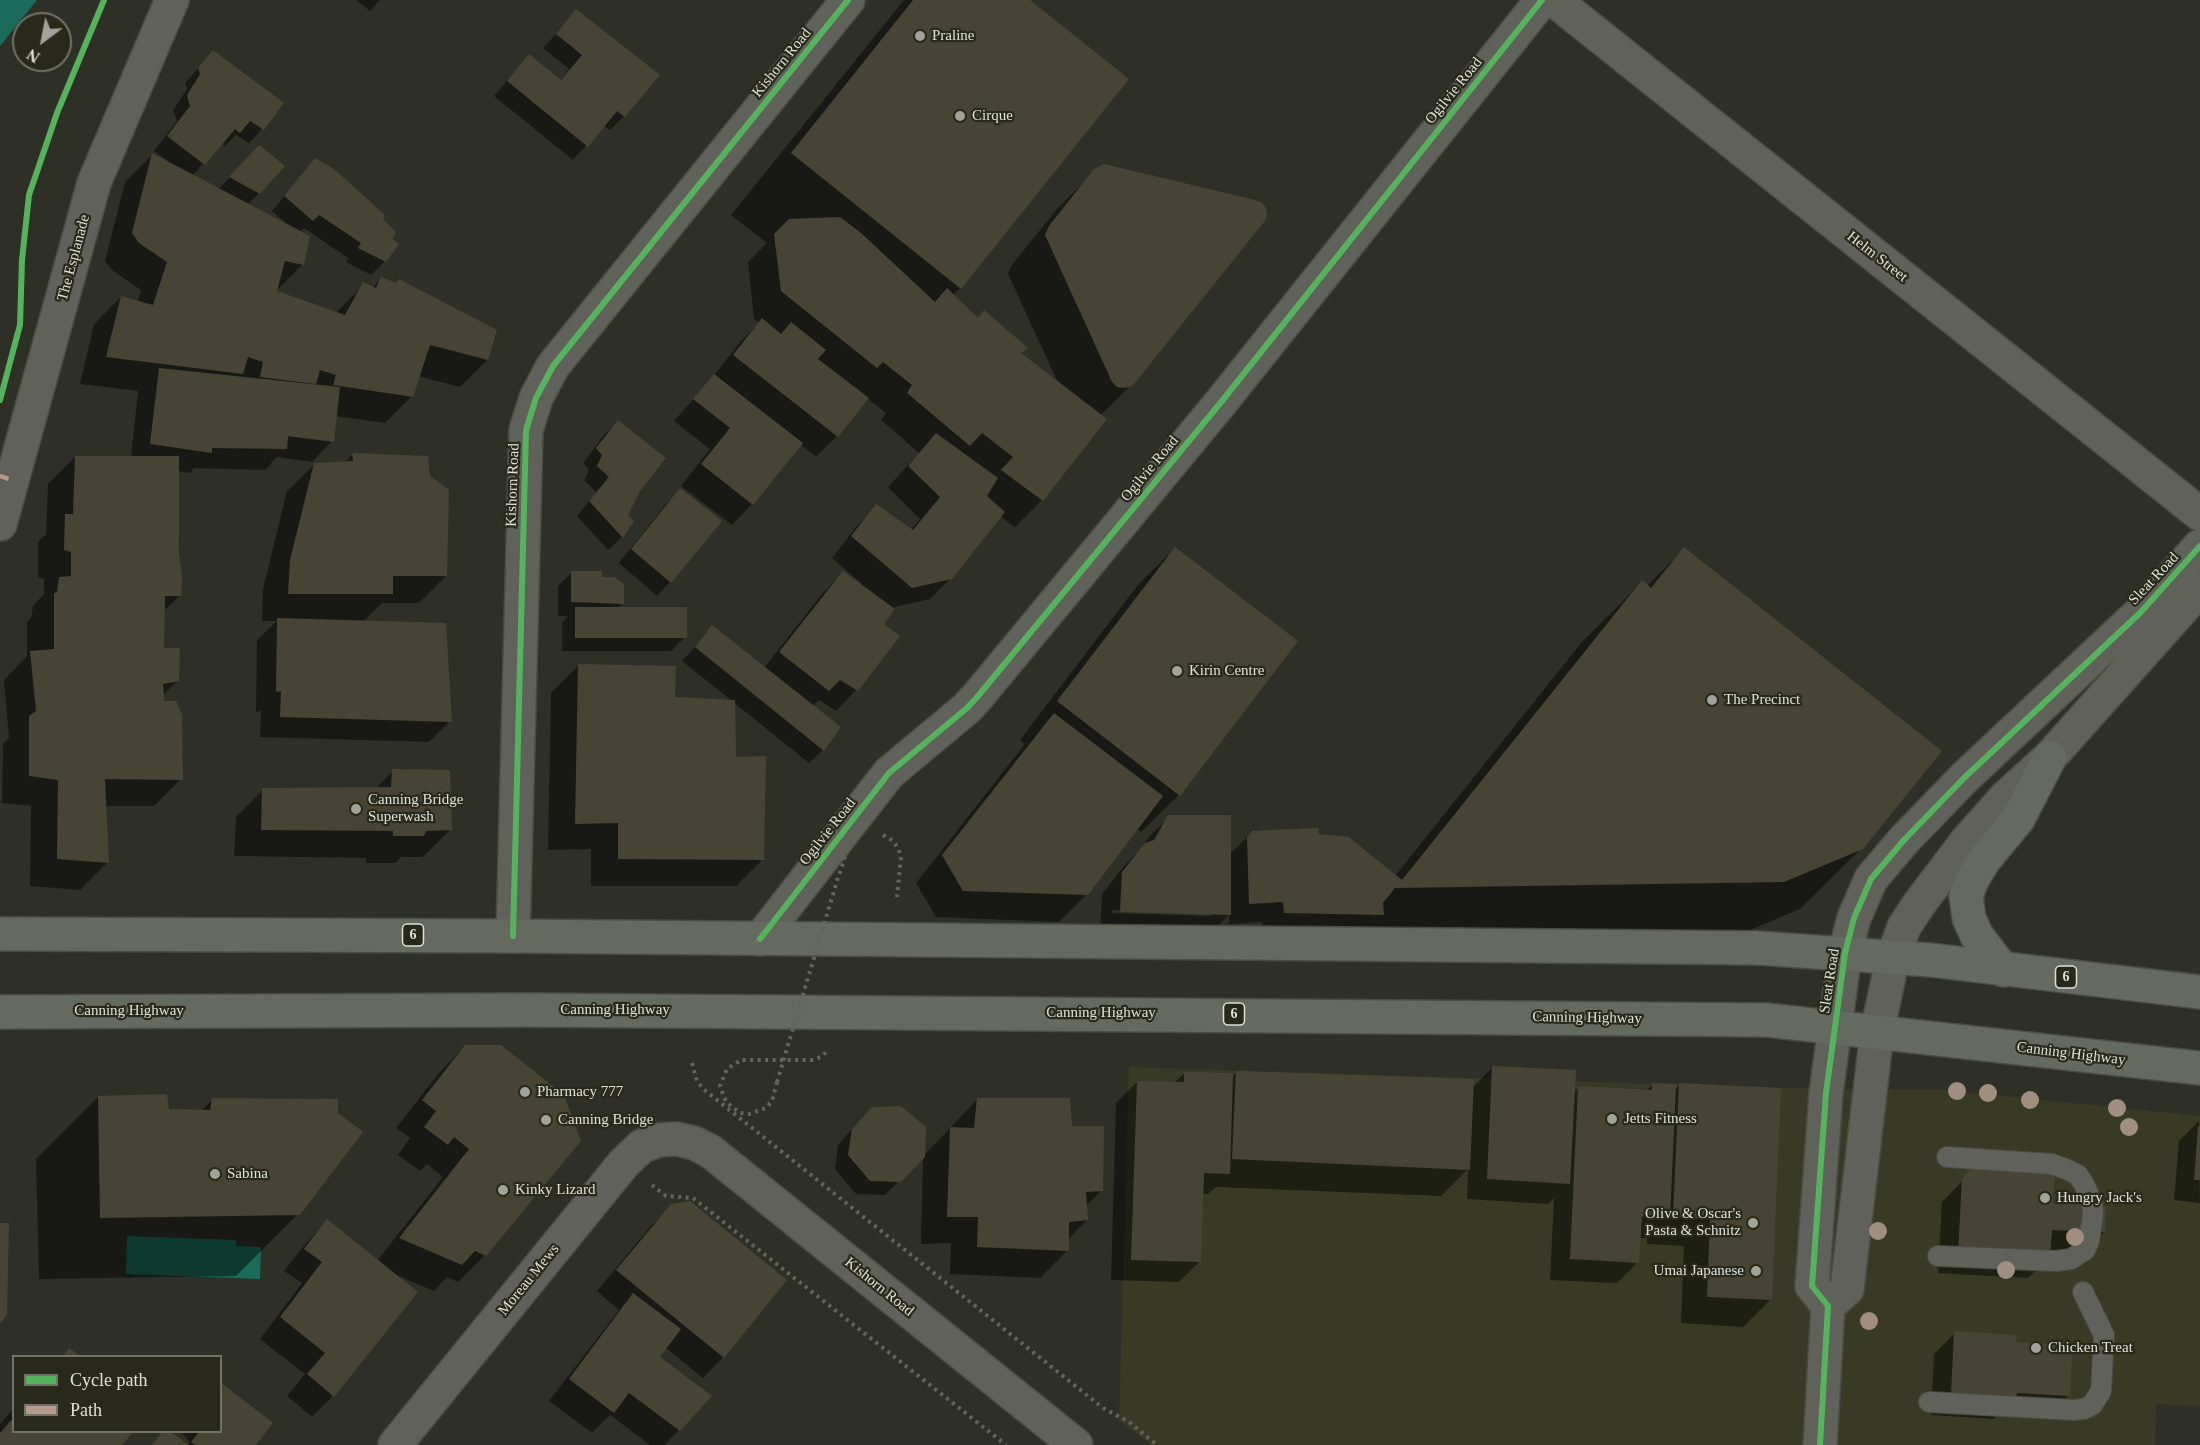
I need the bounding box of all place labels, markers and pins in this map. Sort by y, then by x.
place label: Praline [932,27,974,45]
marker: Praline [913,29,927,43]
place label: Cirque [972,107,1013,125]
marker: Cirque [953,109,967,123]
place label: Kirin Centre [1189,662,1264,680]
marker: Kirin Centre [1170,664,1184,678]
place label: The Precinct [1724,691,1800,709]
marker: The Precinct [1705,693,1719,707]
place label: Canning Bridge Superwash [368,791,463,826]
marker: Canning Bridge Superwash [349,802,363,816]
place label: Pharmacy 777 [537,1083,623,1101]
marker: Pharmacy 777 [518,1085,532,1099]
place label: Jetts Fitness [1624,1110,1697,1128]
place label: Canning Bridge [558,1111,653,1129]
marker: Jetts Fitness [1605,1112,1619,1126]
marker: Canning Bridge [539,1113,553,1127]
place label: Sabina [227,1165,268,1183]
marker: Sabina [208,1167,222,1181]
place label: Kinky Lizard [515,1181,595,1199]
marker: Kinky Lizard [496,1183,510,1197]
place label: Hungry Jack's [2057,1189,2142,1207]
marker: Hungry Jack's [2038,1191,2052,1205]
place label: Olive & Oscar's Pasta & Schnitz [1645,1205,1741,1240]
marker: Olive & Oscar's Pasta & Schnitz [1746,1216,1760,1230]
place label: Umai Japanese [1654,1262,1744,1280]
marker: Umai Japanese [1749,1264,1763,1278]
place label: Chicken Treat [2048,1339,2133,1357]
marker: Chicken Treat [2029,1341,2043,1355]

